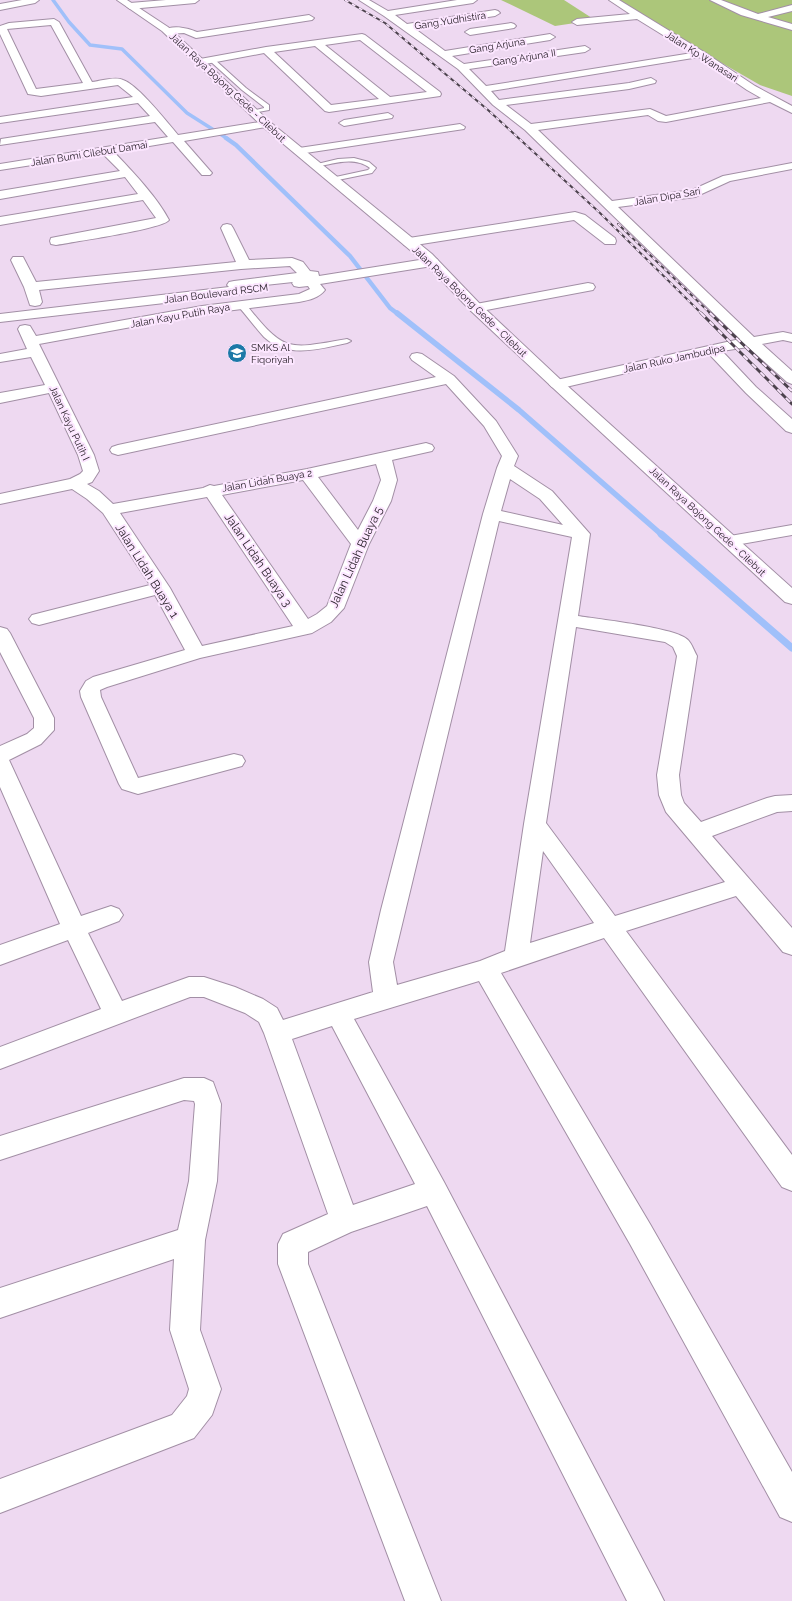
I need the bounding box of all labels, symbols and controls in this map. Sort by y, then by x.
street label: Gang Yudhistira [414,9,487,32]
street label: Jalan Kp Wanasari [663,29,740,84]
street label: Jalan Raya Bojong Gede - Cilebut [167,31,288,145]
street label: Gang Arjuna [468,36,526,55]
street label: Gang Arjuna II [492,47,557,68]
street label: Jalan Bumi Cilebut Damai [30,139,148,168]
street label: Jalan Dipa Sari [633,185,701,208]
street label: Jalan Raya Bojong Gede - Cilebut [410,244,530,359]
street label: Jalan Boulevard RSCM [163,282,269,305]
street label: Jalan Kayu Putih Raya [129,301,231,330]
school or university icon: SMKS Al Fiqoriyah [226,342,248,364]
place label: SMKS Al Fiqoriyah [251,342,294,365]
street label: Jalan Ruko Jambudipa [622,342,726,375]
street label: Jalan Kayu Putih I [47,384,92,462]
street label: Jalan Raya Bojong Gede - Cilebut [647,465,768,579]
street label: Jalan Lidah Buaya 2 [221,467,313,494]
street label: Jalan Lidah Buaya 5 [326,504,386,610]
street label: Jalan Lidah Buaya 3 [222,511,294,609]
street label: Jalan Lidah Buaya 1 [112,521,182,621]

